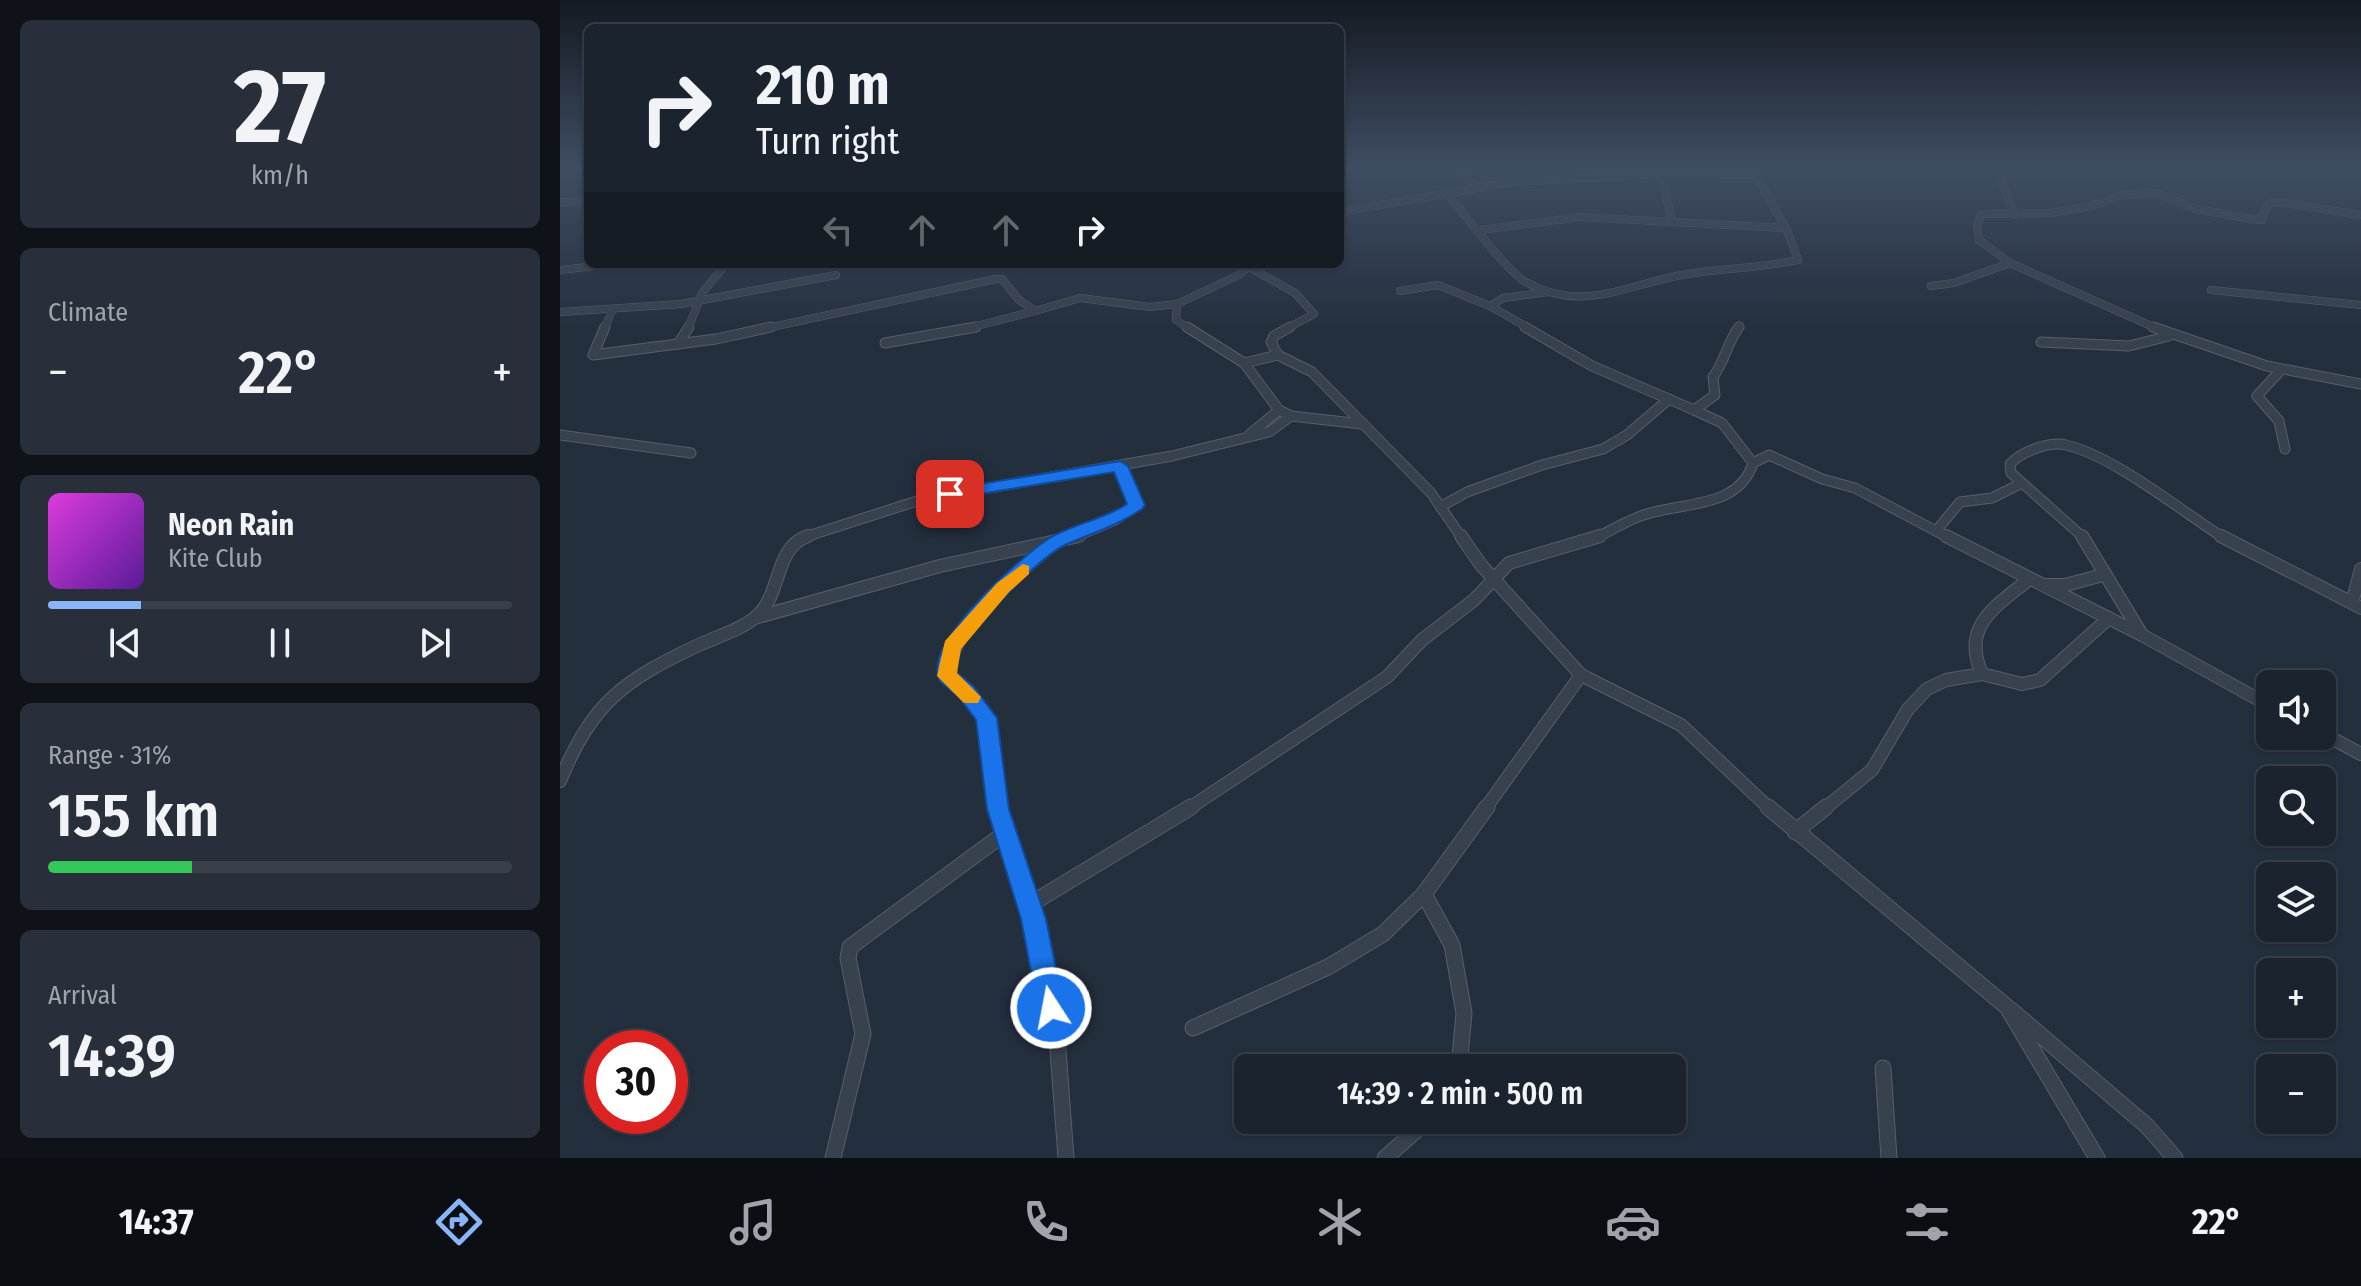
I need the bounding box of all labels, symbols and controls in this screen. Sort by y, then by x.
text: 27 [234,45,326,170]
text: 210 m [756,52,890,119]
icon: right [624,56,728,160]
text: Turn right [756,120,899,164]
text: km/h [251,160,309,191]
icon: left [816,208,860,252]
icon: ahead [900,208,944,252]
icon: ahead [984,208,1028,252]
icon: right [1068,208,1112,252]
text: Climate [48,297,128,328]
text: 22° [238,337,322,409]
text: − [48,346,68,399]
text: + [492,346,512,399]
pin [916,460,984,528]
icon: arrive [928,472,972,516]
text: Neon Rain [168,507,294,543]
text: Kite Club [168,543,263,574]
icon: previous [103,621,147,665]
icon: pause [258,621,302,665]
icon: next [413,621,457,665]
map controls [2256,670,2336,1134]
button: sound [2256,670,2336,750]
text: Range · 31% [48,740,171,771]
button: search [2256,766,2336,846]
text: 155 km [48,780,219,852]
button: layers [2256,862,2336,942]
button: + [2256,958,2336,1038]
position arrow [1009,966,1093,1050]
text: Arrival [48,980,117,1011]
text: 14:39 [48,1020,176,1092]
speed limit sign: 30 [584,1030,688,1134]
button: − [2256,1054,2336,1134]
text: 14:39 · 2 min · 500 m [1337,1076,1583,1112]
icon: directions [431,1194,487,1250]
icon: music [725,1194,781,1250]
icon: phone [1018,1194,1074,1250]
icon: climate [1312,1194,1368,1250]
icon: car [1605,1194,1661,1250]
icon: filters [1899,1194,1955,1250]
text: 14:37 [119,1200,194,1244]
text: 22° [2192,1200,2242,1244]

